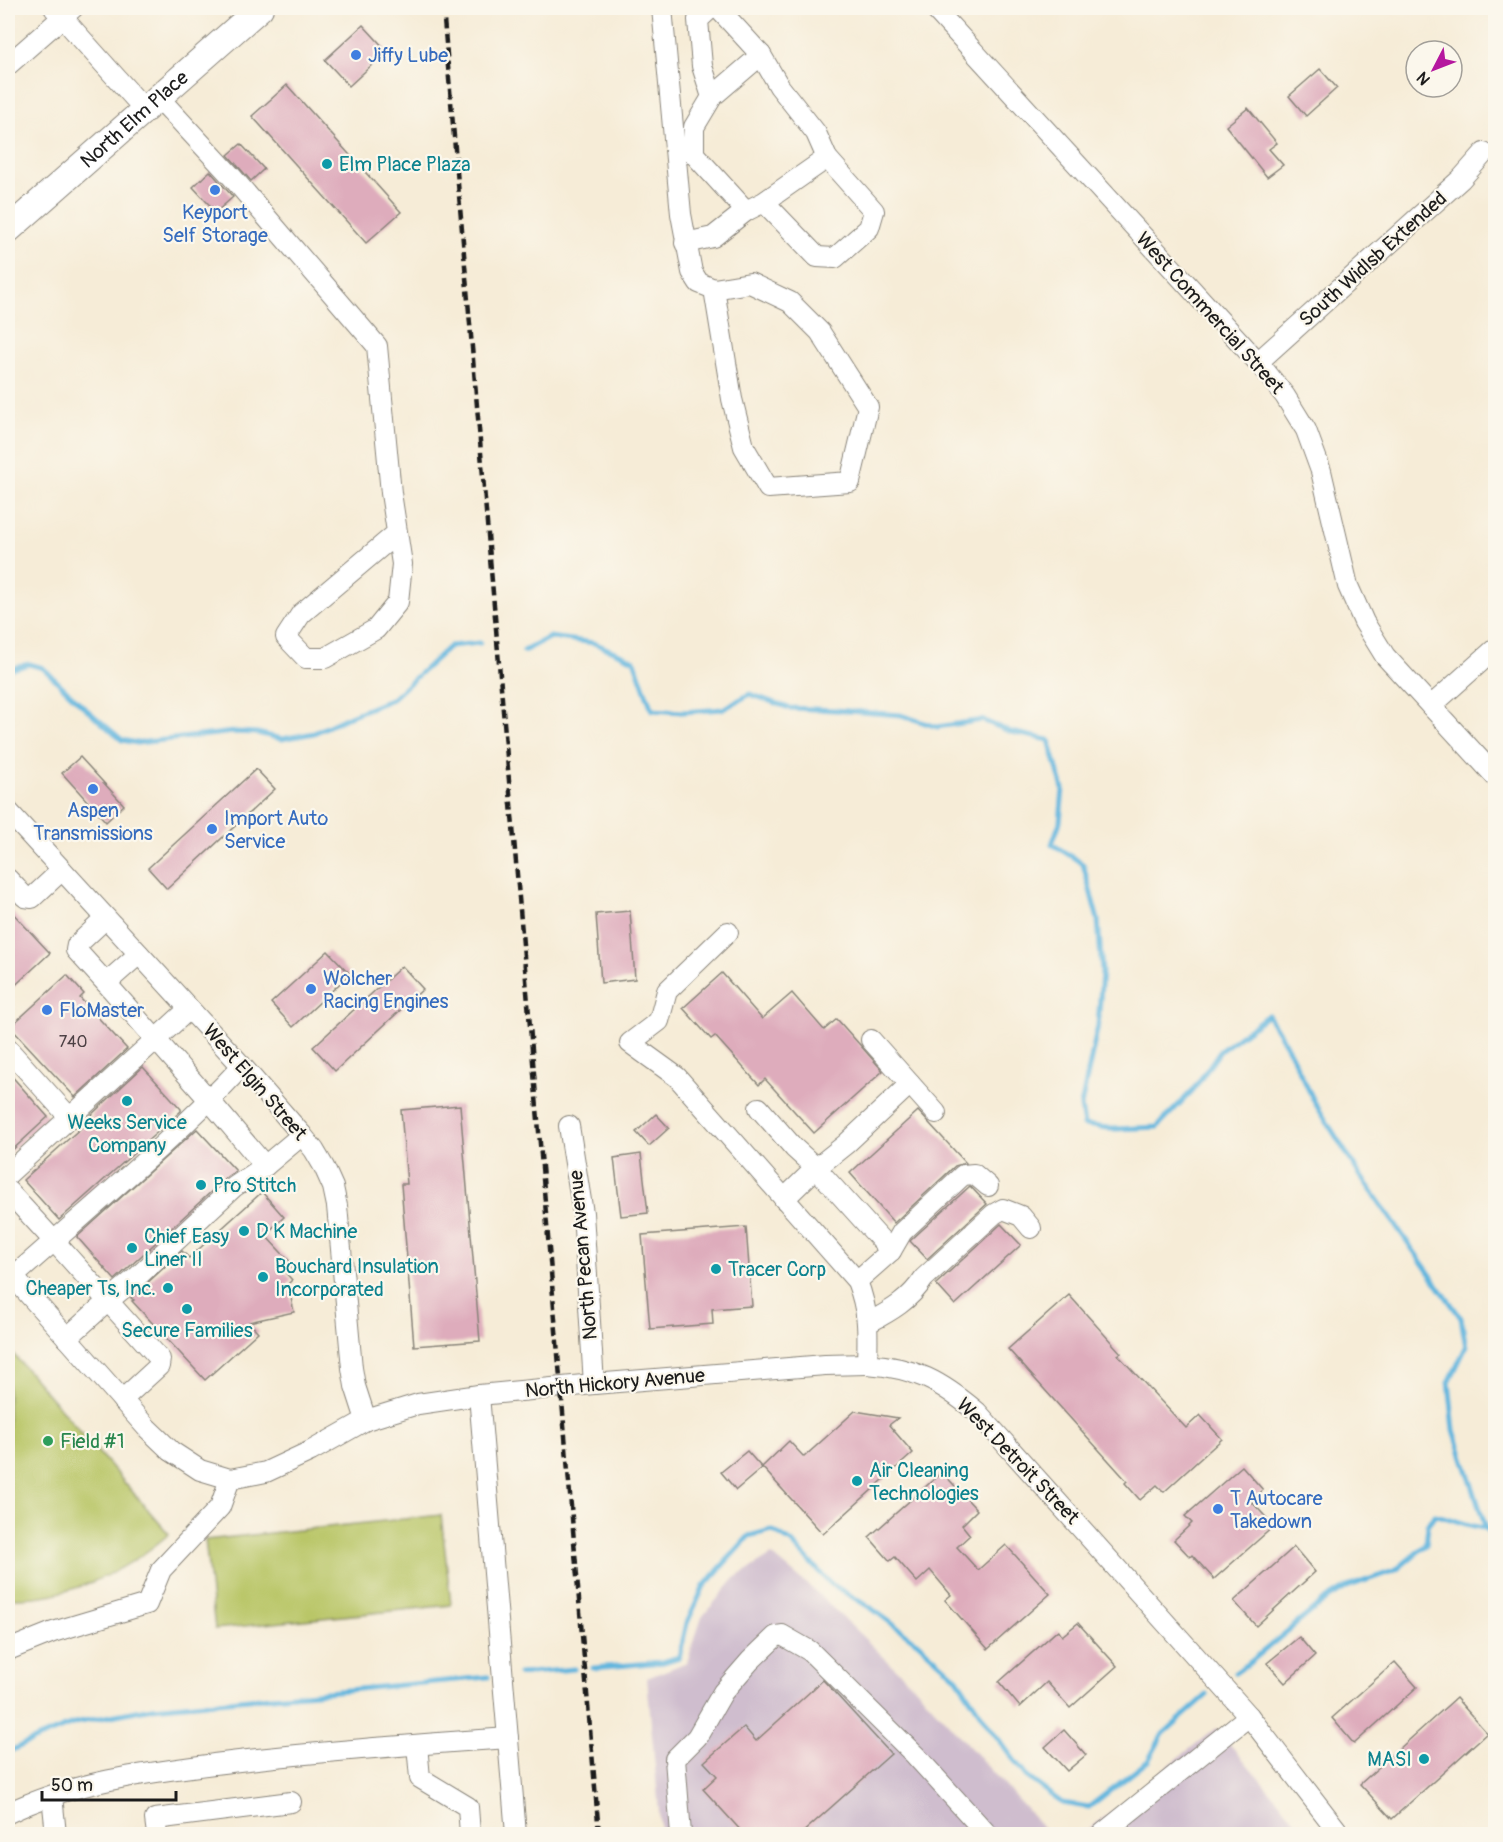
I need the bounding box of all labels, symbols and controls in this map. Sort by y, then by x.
north arrow [1404,39,1464,99]
place label: Jiffy Lube [368,43,448,68]
marker: Jiffy Lube [349,48,363,62]
street label: North Elm Place [75,65,193,173]
text: N [1412,68,1435,89]
place label: Elm Place Plaza [339,152,471,177]
marker: Elm Place Plaza [320,157,334,171]
marker: Keyport Self Storage [208,183,222,197]
street label: South Widlsb Extended [1294,186,1452,332]
place label: Keyport Self Storage [162,200,268,248]
street label: West Commercial Street [1131,227,1290,400]
marker: Aspen Transmissions [86,782,100,796]
place label: Aspen Transmissions [33,798,153,846]
place label: Import Auto Service [224,806,328,854]
marker: Import Auto Service [205,822,219,836]
place label: Wolcher Racing Engines [323,966,448,1014]
marker: Wolcher Racing Engines [304,982,318,996]
place label: FloMaster [59,998,144,1023]
marker: FloMaster [40,1003,54,1017]
street label: West Elgin Street [197,1018,313,1146]
house number: 740 [59,1032,87,1052]
marker: Weeks Service Company [120,1094,134,1108]
place label: Weeks Service Company [67,1110,187,1158]
street label: North Pecan Avenue [563,1169,603,1341]
place label: Pro Stitch [213,1173,296,1198]
marker: Pro Stitch [194,1178,208,1192]
place label: D K Machine [256,1219,357,1244]
place label: Chief Easy Liner II [144,1224,229,1272]
marker: D K Machine [237,1224,251,1238]
marker: Chief Easy Liner II [125,1241,139,1255]
place label: Bouchard Insulation Incorporated [275,1254,439,1302]
place label: Tracer Corp [728,1257,826,1282]
marker: Tracer Corp [709,1262,723,1276]
marker: Bouchard Insulation Incorporated [256,1270,270,1284]
place label: Cheaper Ts, Inc. [25,1276,156,1301]
marker: Cheaper Ts, Inc. [161,1281,175,1295]
marker: Secure Families [180,1302,194,1316]
place label: Secure Families [121,1318,253,1343]
street label: North Hickory Avenue [524,1363,706,1403]
street label: West Detroit Street [951,1392,1085,1530]
place label: Field #1 [60,1429,125,1454]
marker: Field #1 [41,1434,55,1448]
place label: Air Cleaning Technologies [869,1458,979,1506]
marker: Air Cleaning Technologies [850,1474,864,1488]
place label: T Autocare Takedown [1230,1486,1323,1534]
marker: T Autocare Takedown [1211,1502,1225,1516]
place label: MASI [1367,1747,1412,1772]
marker: MASI [1417,1752,1431,1766]
scale bar [42,1764,176,1802]
text: 50 m [51,1774,93,1797]

